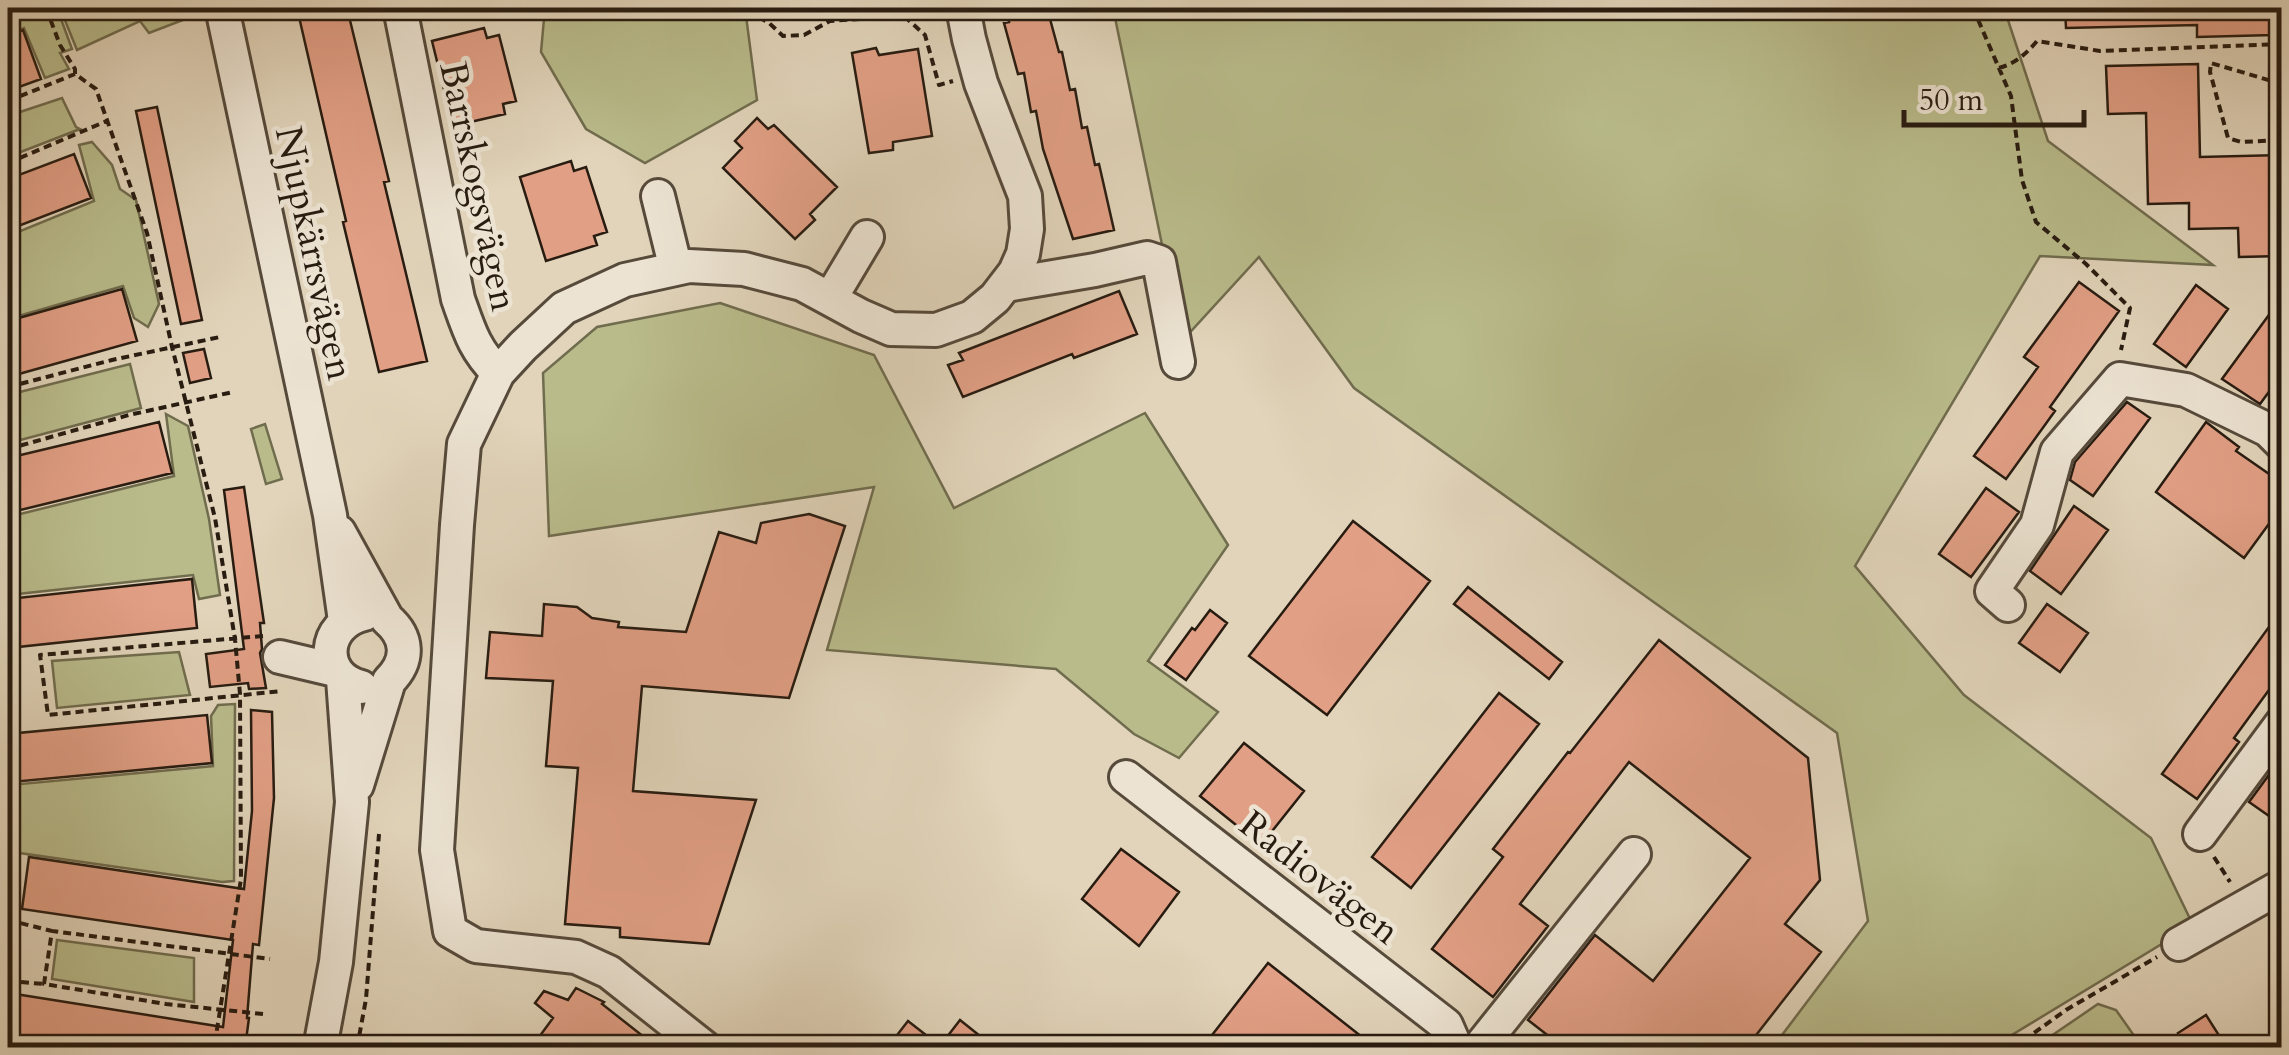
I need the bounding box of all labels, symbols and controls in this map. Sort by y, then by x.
street label: Barrskogsvägen [426,57,530,316]
scale bar [1904,65,2084,127]
text: 50 m [1919,80,1984,121]
street label: Njupkärrsvägen [262,122,366,385]
street label: Radiovägen [1228,799,1411,957]

